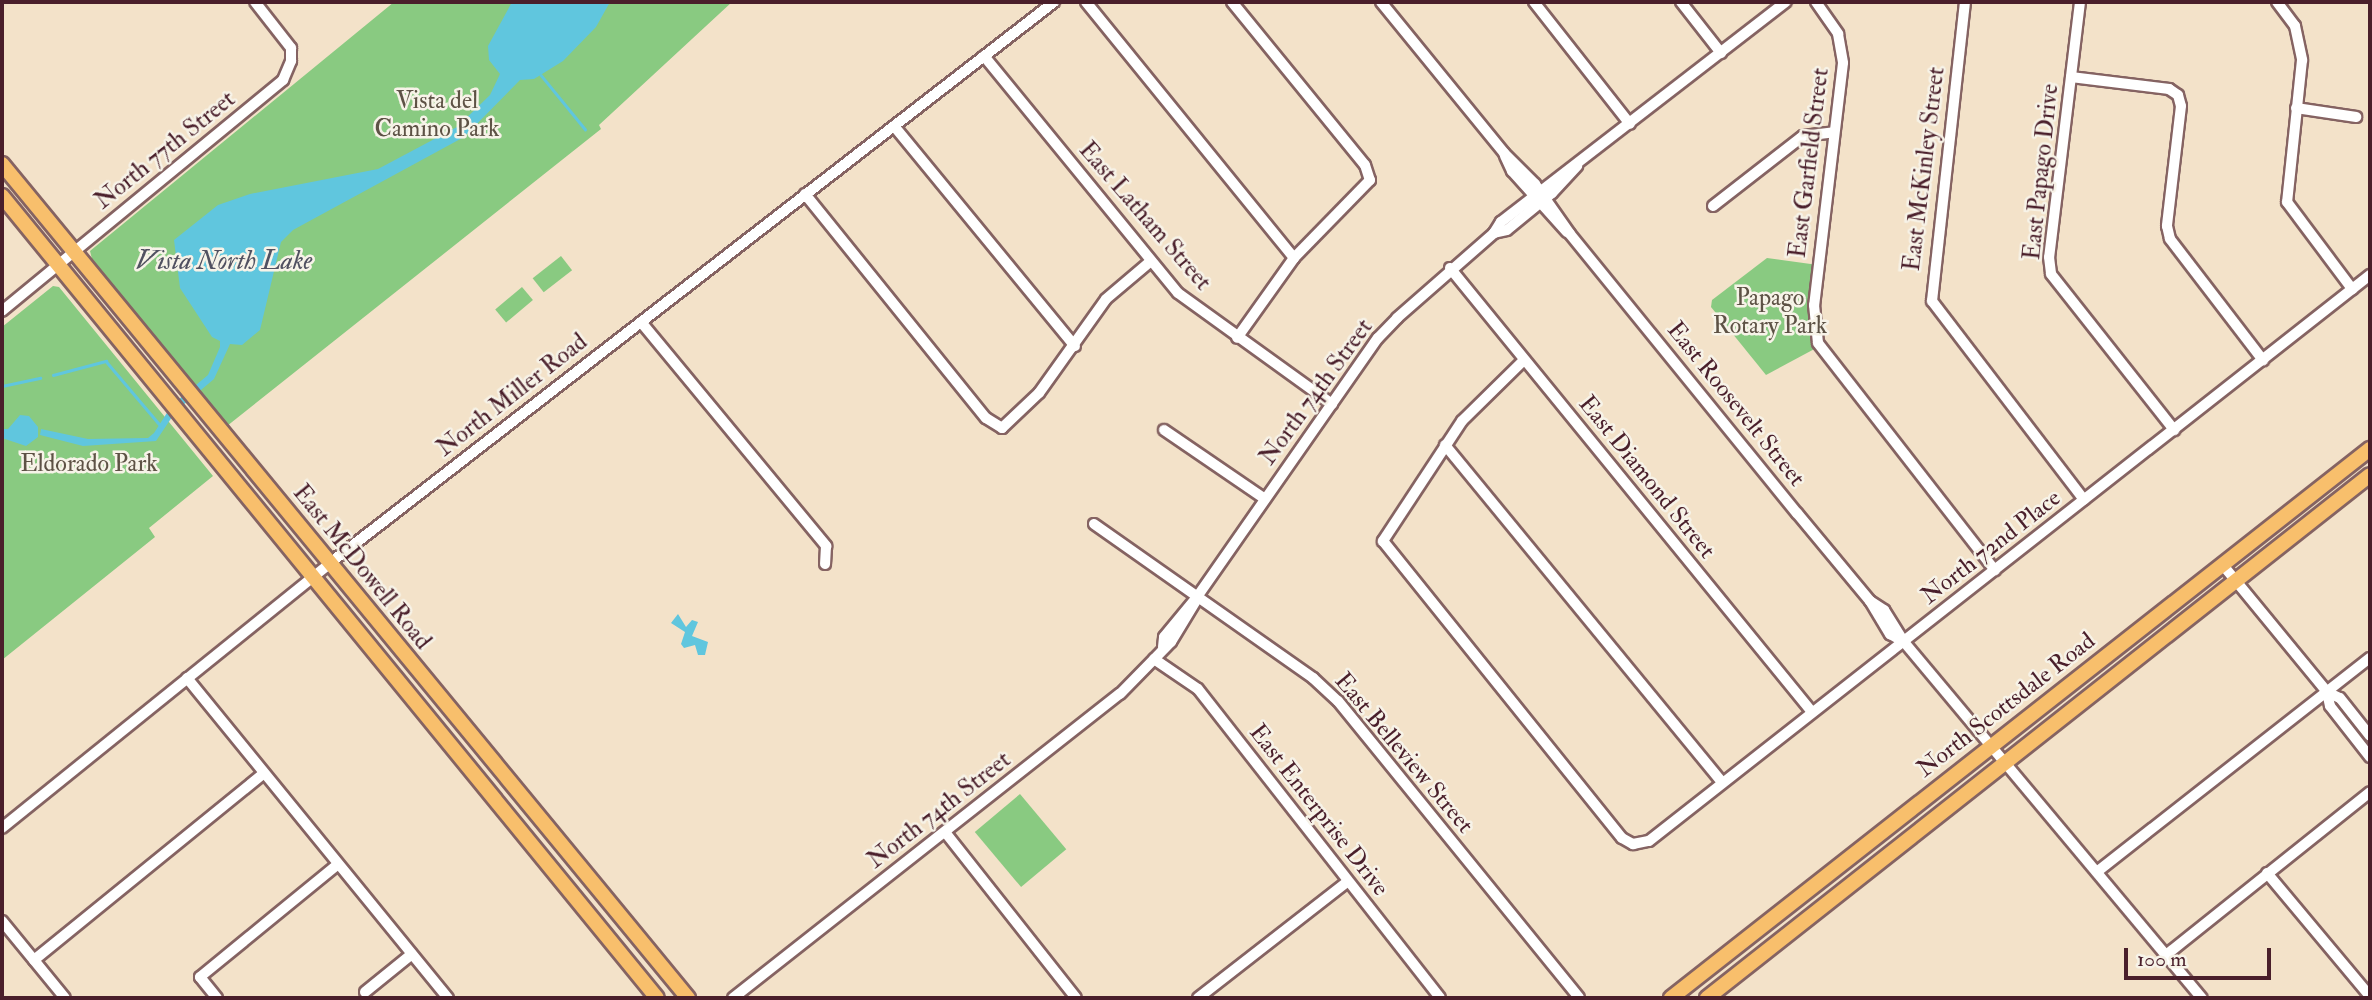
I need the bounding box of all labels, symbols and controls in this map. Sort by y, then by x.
street label: East McKinley Street [1897,65,1951,273]
street label: East Garfield Street [1783,66,1835,260]
street label: East Papago Drive [2017,83,2065,261]
street label: North 77th Street [89,85,241,215]
park label: Vista del Camino Park [375,87,499,143]
street label: East Latham Street [1073,136,1217,296]
water label: Vista North Lake [136,246,312,278]
park label: Papago Rotary Park [1713,284,1827,340]
street label: North 74th Street [1253,313,1379,471]
street label: East Roosevelt Street [1661,316,1811,492]
street label: North Miller Road [431,327,593,463]
street label: East Diamond Street [1573,390,1721,564]
park label: Eldorado Park [20,450,158,478]
street label: East McDowell Road [287,479,437,655]
street label: North 72nd Place [1916,484,2066,610]
street label: North Scottsdale Road [1911,627,2101,783]
street label: East Belleview Street [1329,667,1479,839]
street label: East Enterprise Drive [1243,718,1395,902]
street label: North 74th Street [862,745,1016,875]
scale bar [2127,934,2274,978]
text: 100 m [2137,946,2187,973]

